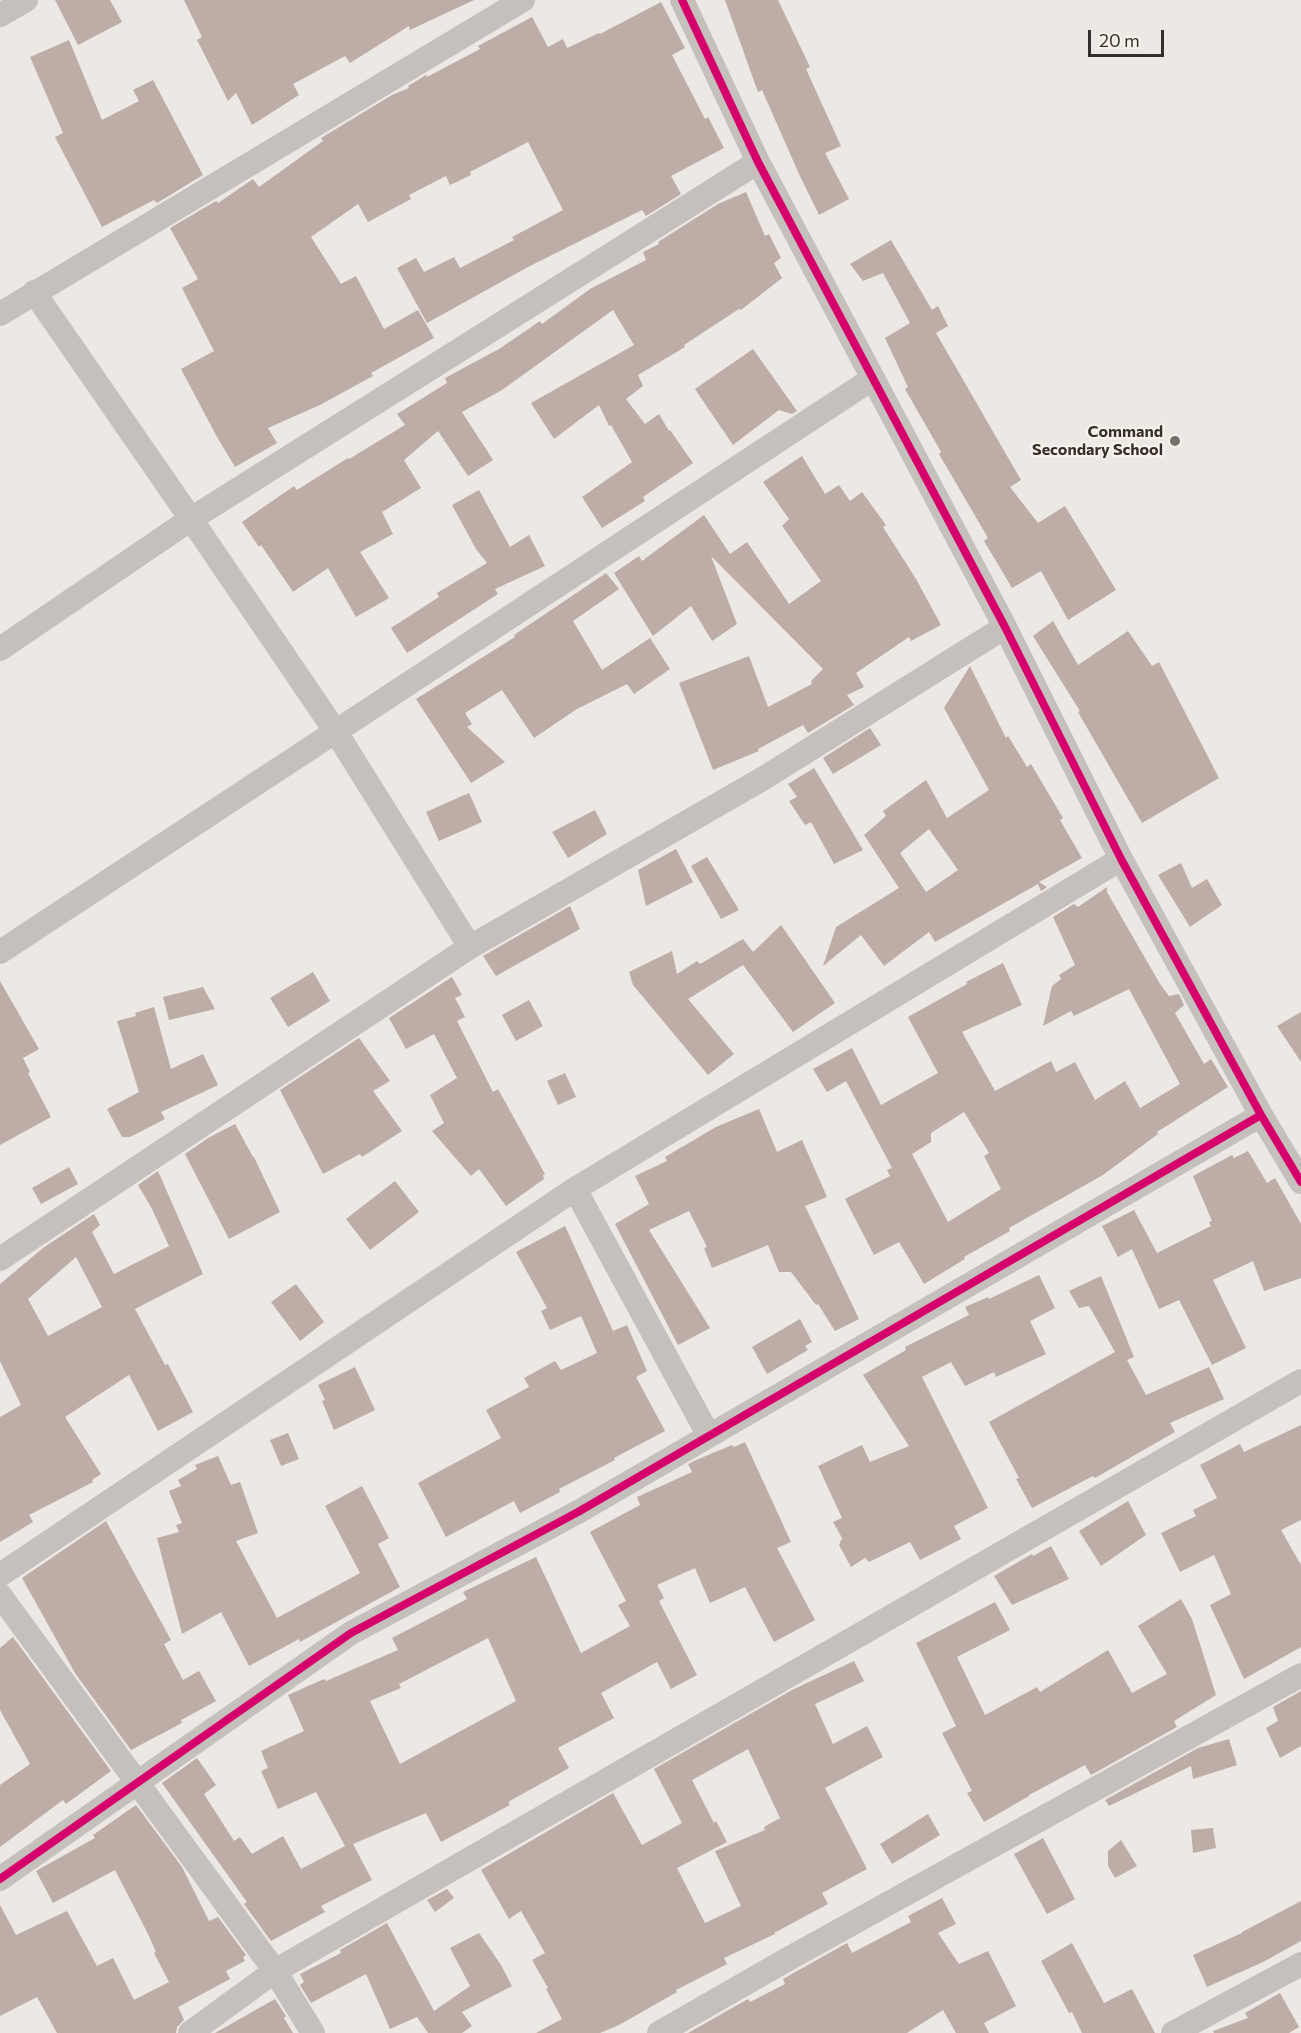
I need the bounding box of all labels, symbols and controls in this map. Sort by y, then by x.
scale bar [1091,18,1168,56]
text: 20 m [1099,29,1140,51]
place label: Command Secondary School [1032,422,1163,460]
marker: Command Secondary School [1168,434,1182,448]

